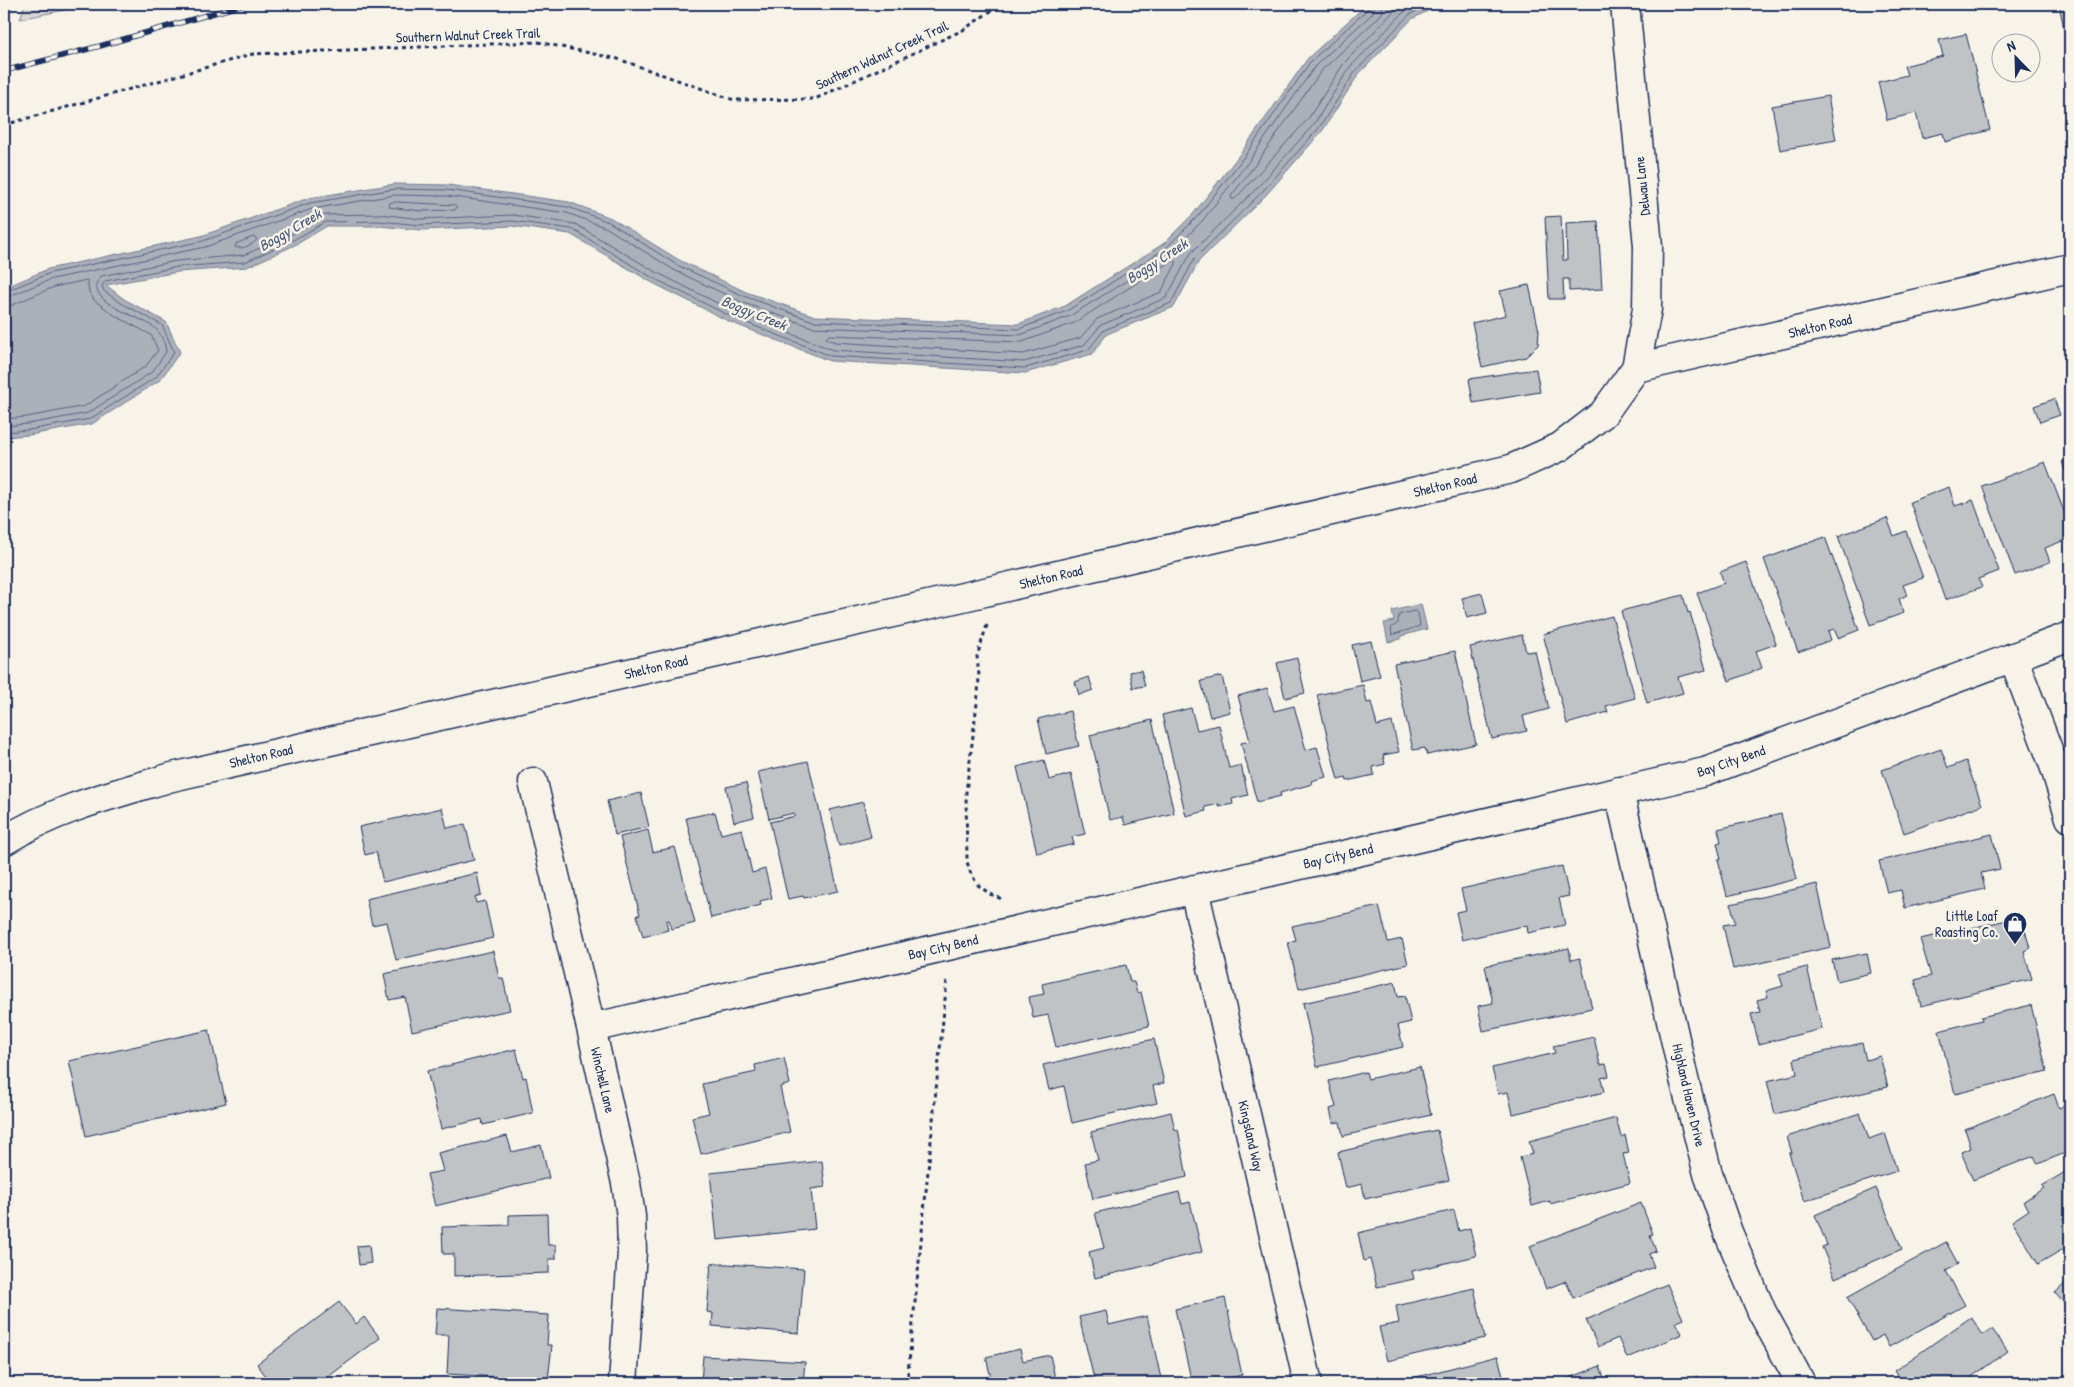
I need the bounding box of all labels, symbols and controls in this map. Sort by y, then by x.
street label: Southern Walnut Creek Trail [812,15,951,94]
street label: Southern Walnut Creek Trail [396,22,541,47]
north arrow [1992,32,2042,82]
text: N [2004,35,2018,56]
street label: Delwau Lane [1629,155,1654,217]
water label: Boggy Creek [255,202,326,256]
water label: Boggy Creek [1122,232,1193,288]
water label: Boggy Creek [718,290,792,336]
street label: Shelton Road [1786,309,1854,342]
street label: Shelton Road [1411,468,1479,501]
street label: Shelton Road [1017,560,1085,593]
street label: Shelton Road [622,650,690,683]
street label: Shelton Road [227,739,295,772]
street label: Bay City Bend [1694,740,1768,782]
street label: Bay City Bend [1301,838,1375,874]
place label: Little Loaf Roasting Co. [1935,906,1998,942]
shop icon: Little Loaf Roasting Co. [2002,911,2028,945]
street label: Bay City Bend [906,929,980,965]
street label: Highland Haven Drive [1667,1042,1711,1149]
street label: Winchell Lane [587,1045,620,1115]
street label: Kingsland Way [1233,1098,1269,1174]

